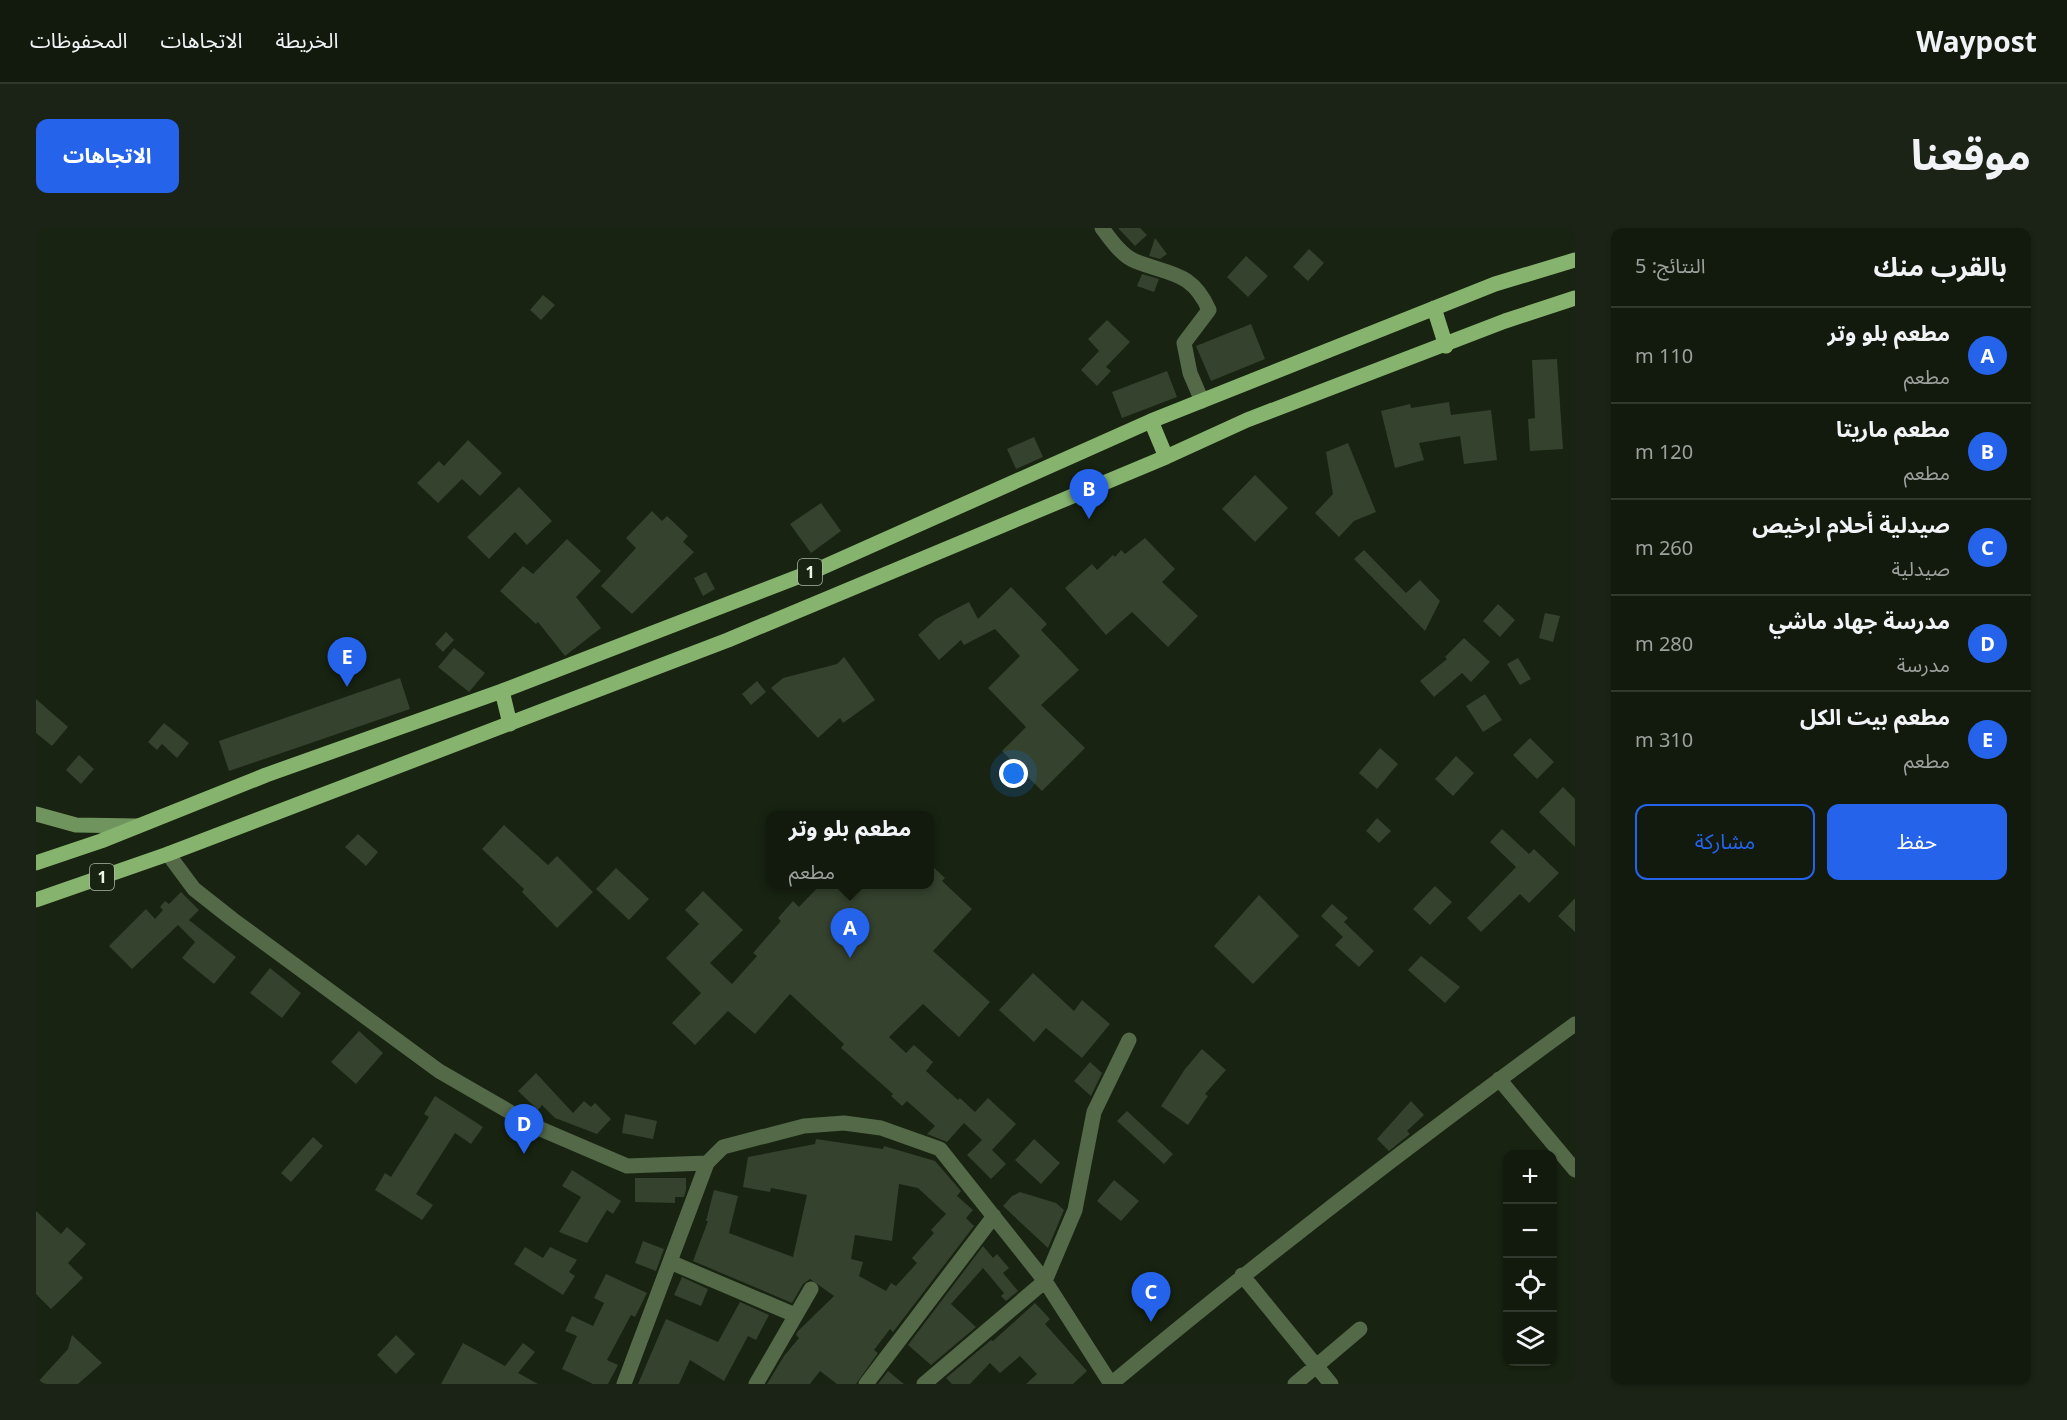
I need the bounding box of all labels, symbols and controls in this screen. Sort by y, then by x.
text: Waypost [1916,22,2037,60]
text: المحفوظات [30,26,127,54]
text: الاتجاهات [160,26,242,54]
text: الخريطة [275,26,338,54]
button: الاتجاهات [36,119,179,193]
text: موقعنا [1911,125,2031,182]
text: بالقرب منك [1873,248,2007,284]
text: النتائج: 5 [1635,252,1705,279]
text: مطعم بلو وتر [1827,317,1950,347]
text: 110 m [1635,342,1693,369]
text: A [1981,342,1994,369]
text: مطعم [1904,363,1950,390]
text: مطعم ماريتا [1836,413,1950,443]
text: 120 m [1635,438,1693,465]
text: B [1981,438,1994,465]
text: مطعم [1904,459,1950,486]
pin: B [1070,470,1108,519]
text: صيدلية أحلام ارخيص [1752,509,1950,539]
text: 260 m [1635,534,1693,561]
text: C [1981,534,1994,561]
text: صيدلية [1891,555,1950,582]
road number: 1 [798,559,822,585]
text: مدرسة جهاد ماشي [1769,605,1950,635]
text: 280 m [1635,630,1693,657]
text: D [1980,630,1995,657]
pin: E [328,638,366,687]
text: مدرسة [1897,651,1950,678]
text: مطعم بيت الكل [1800,701,1950,731]
text: 310 m [1635,726,1693,753]
text: E [1982,726,1993,753]
text: مطعم [1904,747,1950,774]
your location [999,759,1028,788]
button: مشاركة [1635,804,1815,880]
button: حفظ [1827,804,2007,880]
popup [766,811,934,889]
text: مطعم بلو وتر [789,812,911,842]
text: مطعم [789,858,835,885]
road number: 1 [90,864,114,890]
pin: A [830,908,870,958]
pin: D [504,1104,544,1154]
map controls [1503,1150,1557,1366]
button: + [1503,1150,1557,1204]
button: − [1503,1204,1557,1258]
button: locate [1503,1258,1557,1312]
pin: C [1132,1272,1170,1322]
button: layers [1503,1312,1557,1366]

